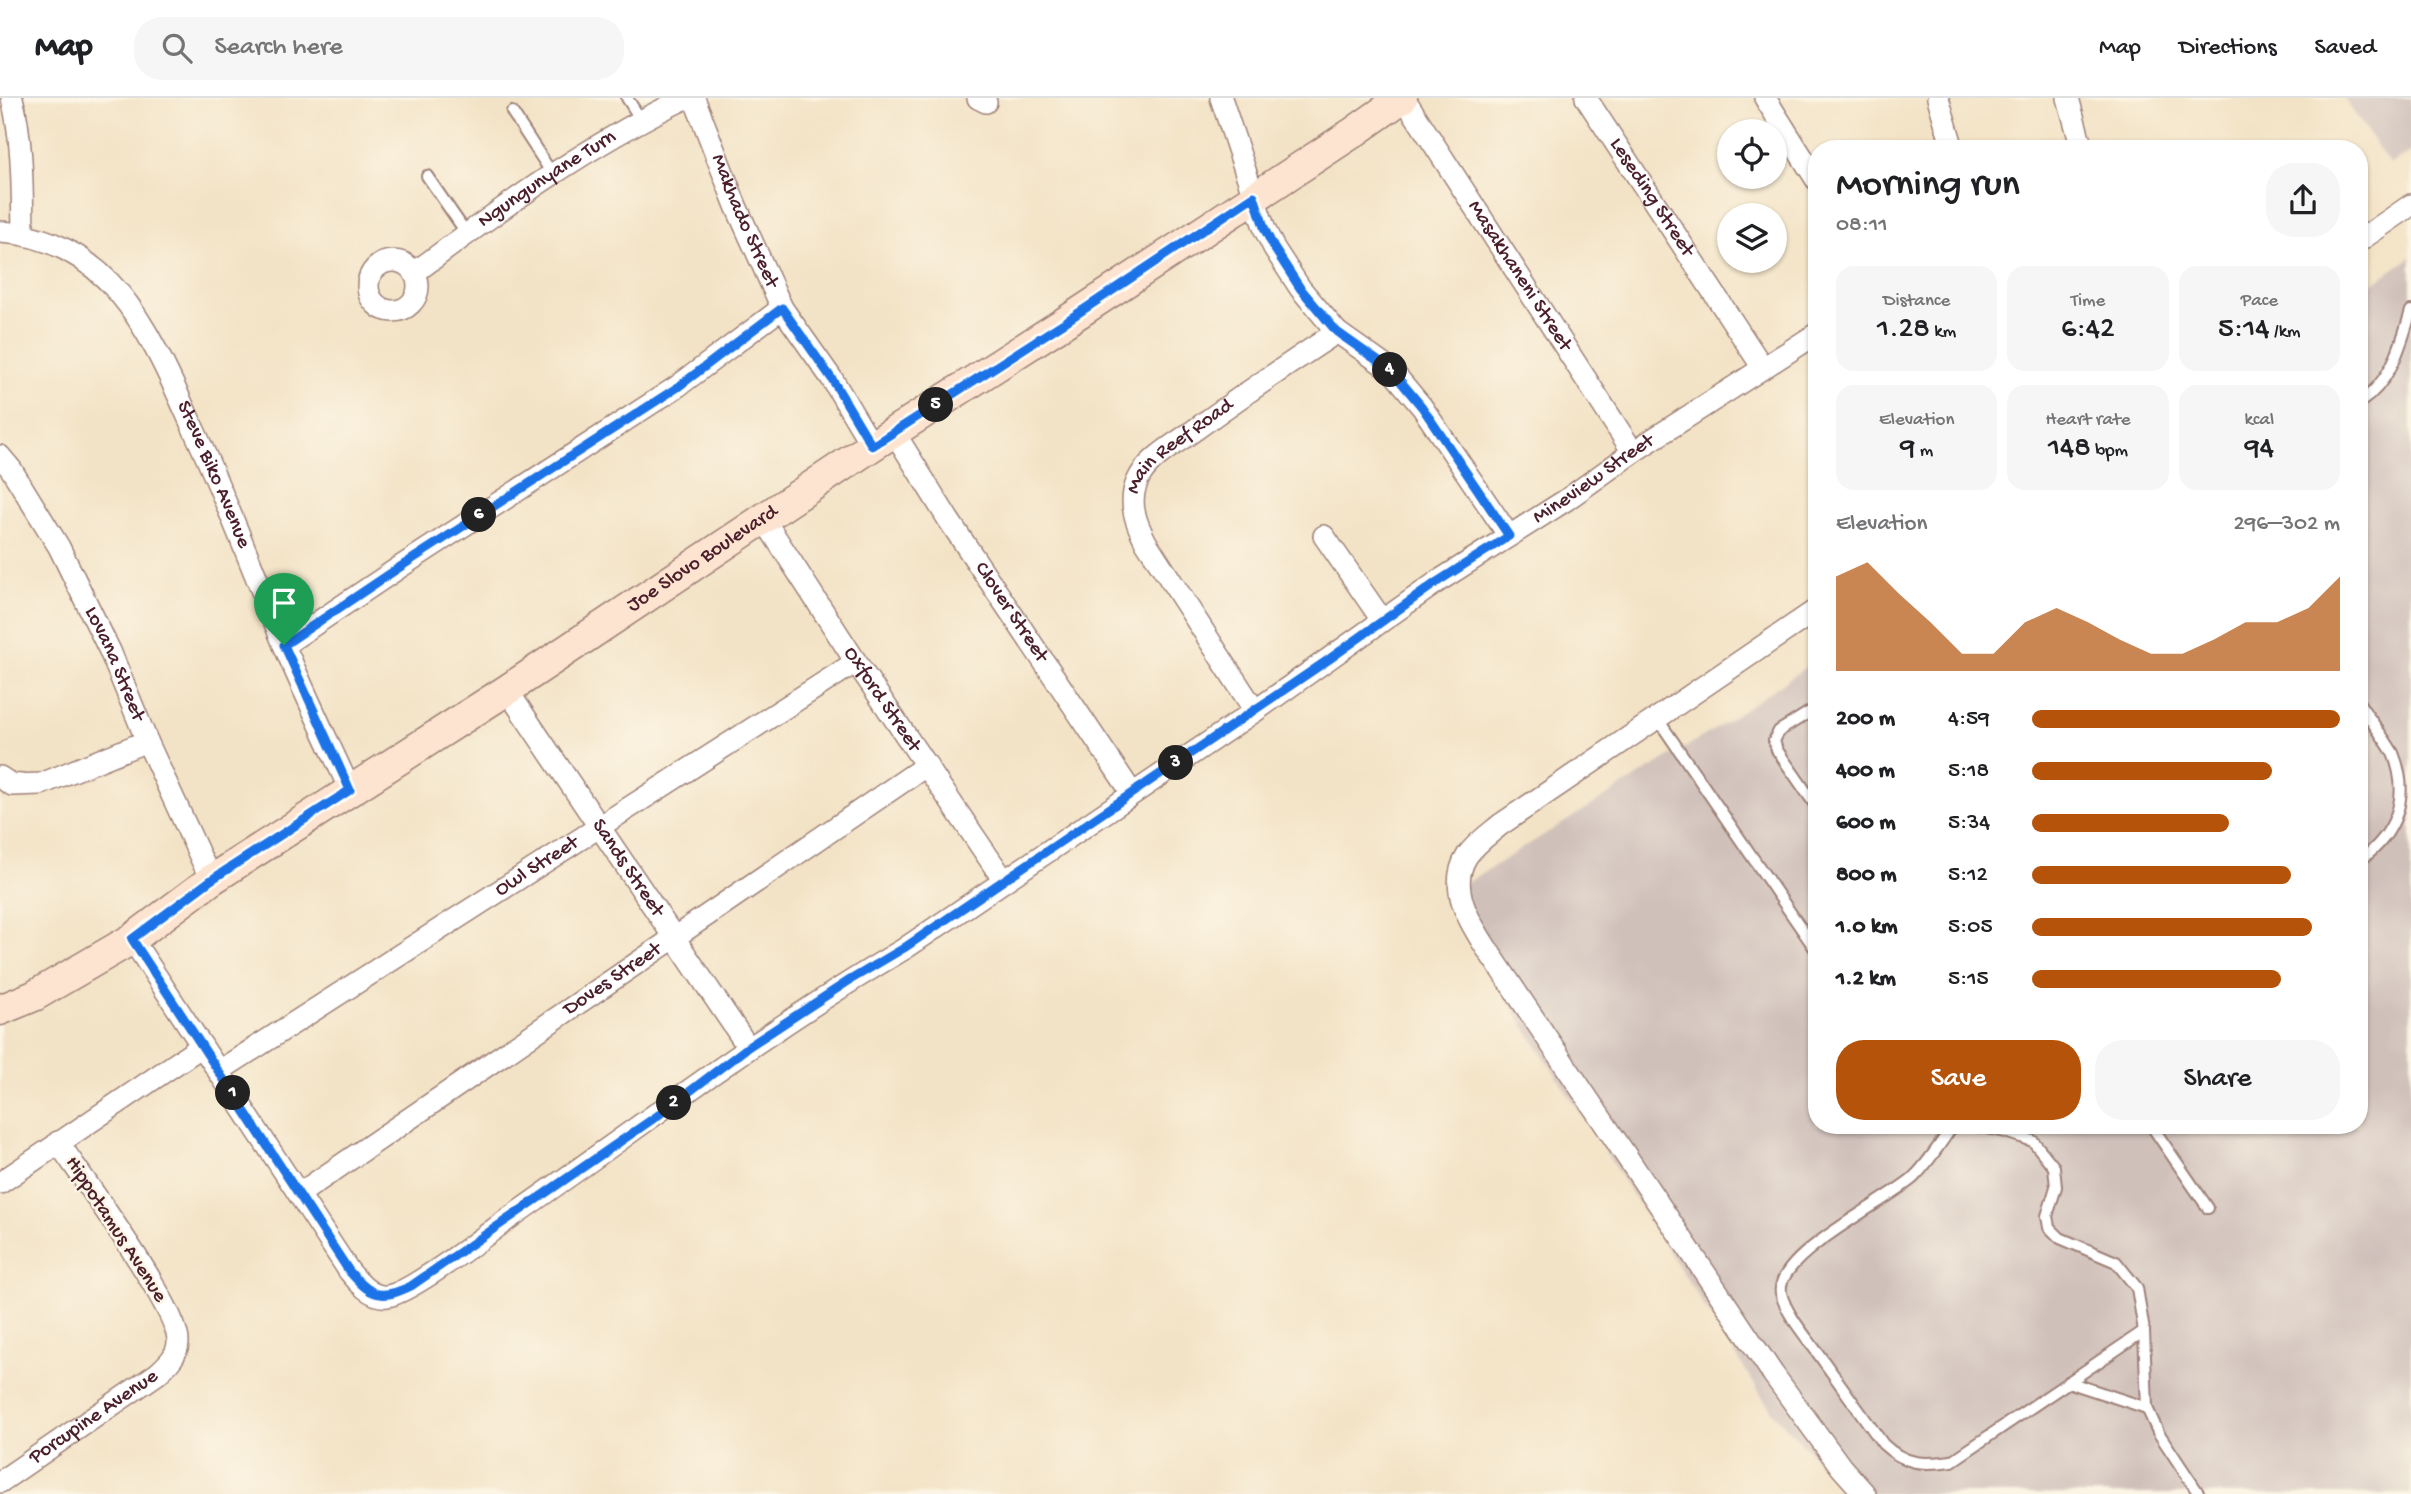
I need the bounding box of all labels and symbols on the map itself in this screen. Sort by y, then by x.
street label: Ngungunyane Turn [473,125,621,234]
street label: Leseding Street [1603,133,1701,264]
street label: Makhado Street [705,151,785,294]
street label: Masakhaneni Street [1461,196,1578,358]
pin: 4 [1372,352,1408,388]
pin: 5 [918,388,954,422]
street label: Main Reef Road [1121,392,1240,497]
street label: Steve Biko Avenue [170,397,256,553]
street label: Mineview Street [1528,428,1661,530]
pin: 6 [462,498,496,532]
street label: Joe Slovo Boulevard [623,499,784,618]
street label: Clover Street [968,558,1055,669]
pin [254,573,314,645]
street label: Lovana Street [78,603,151,727]
street label: Oxford Street [837,642,927,759]
pin: 3 [1158,746,1194,780]
street label: Sands Street [585,815,670,924]
street label: Owl Street [491,829,586,903]
street label: Doves Street [557,936,669,1023]
pin: 1 [216,1076,250,1110]
pin: 2 [656,1086,692,1121]
street label: Hippotamus Avenue [59,1152,172,1309]
street label: Porcupine Avenue [24,1364,164,1471]

